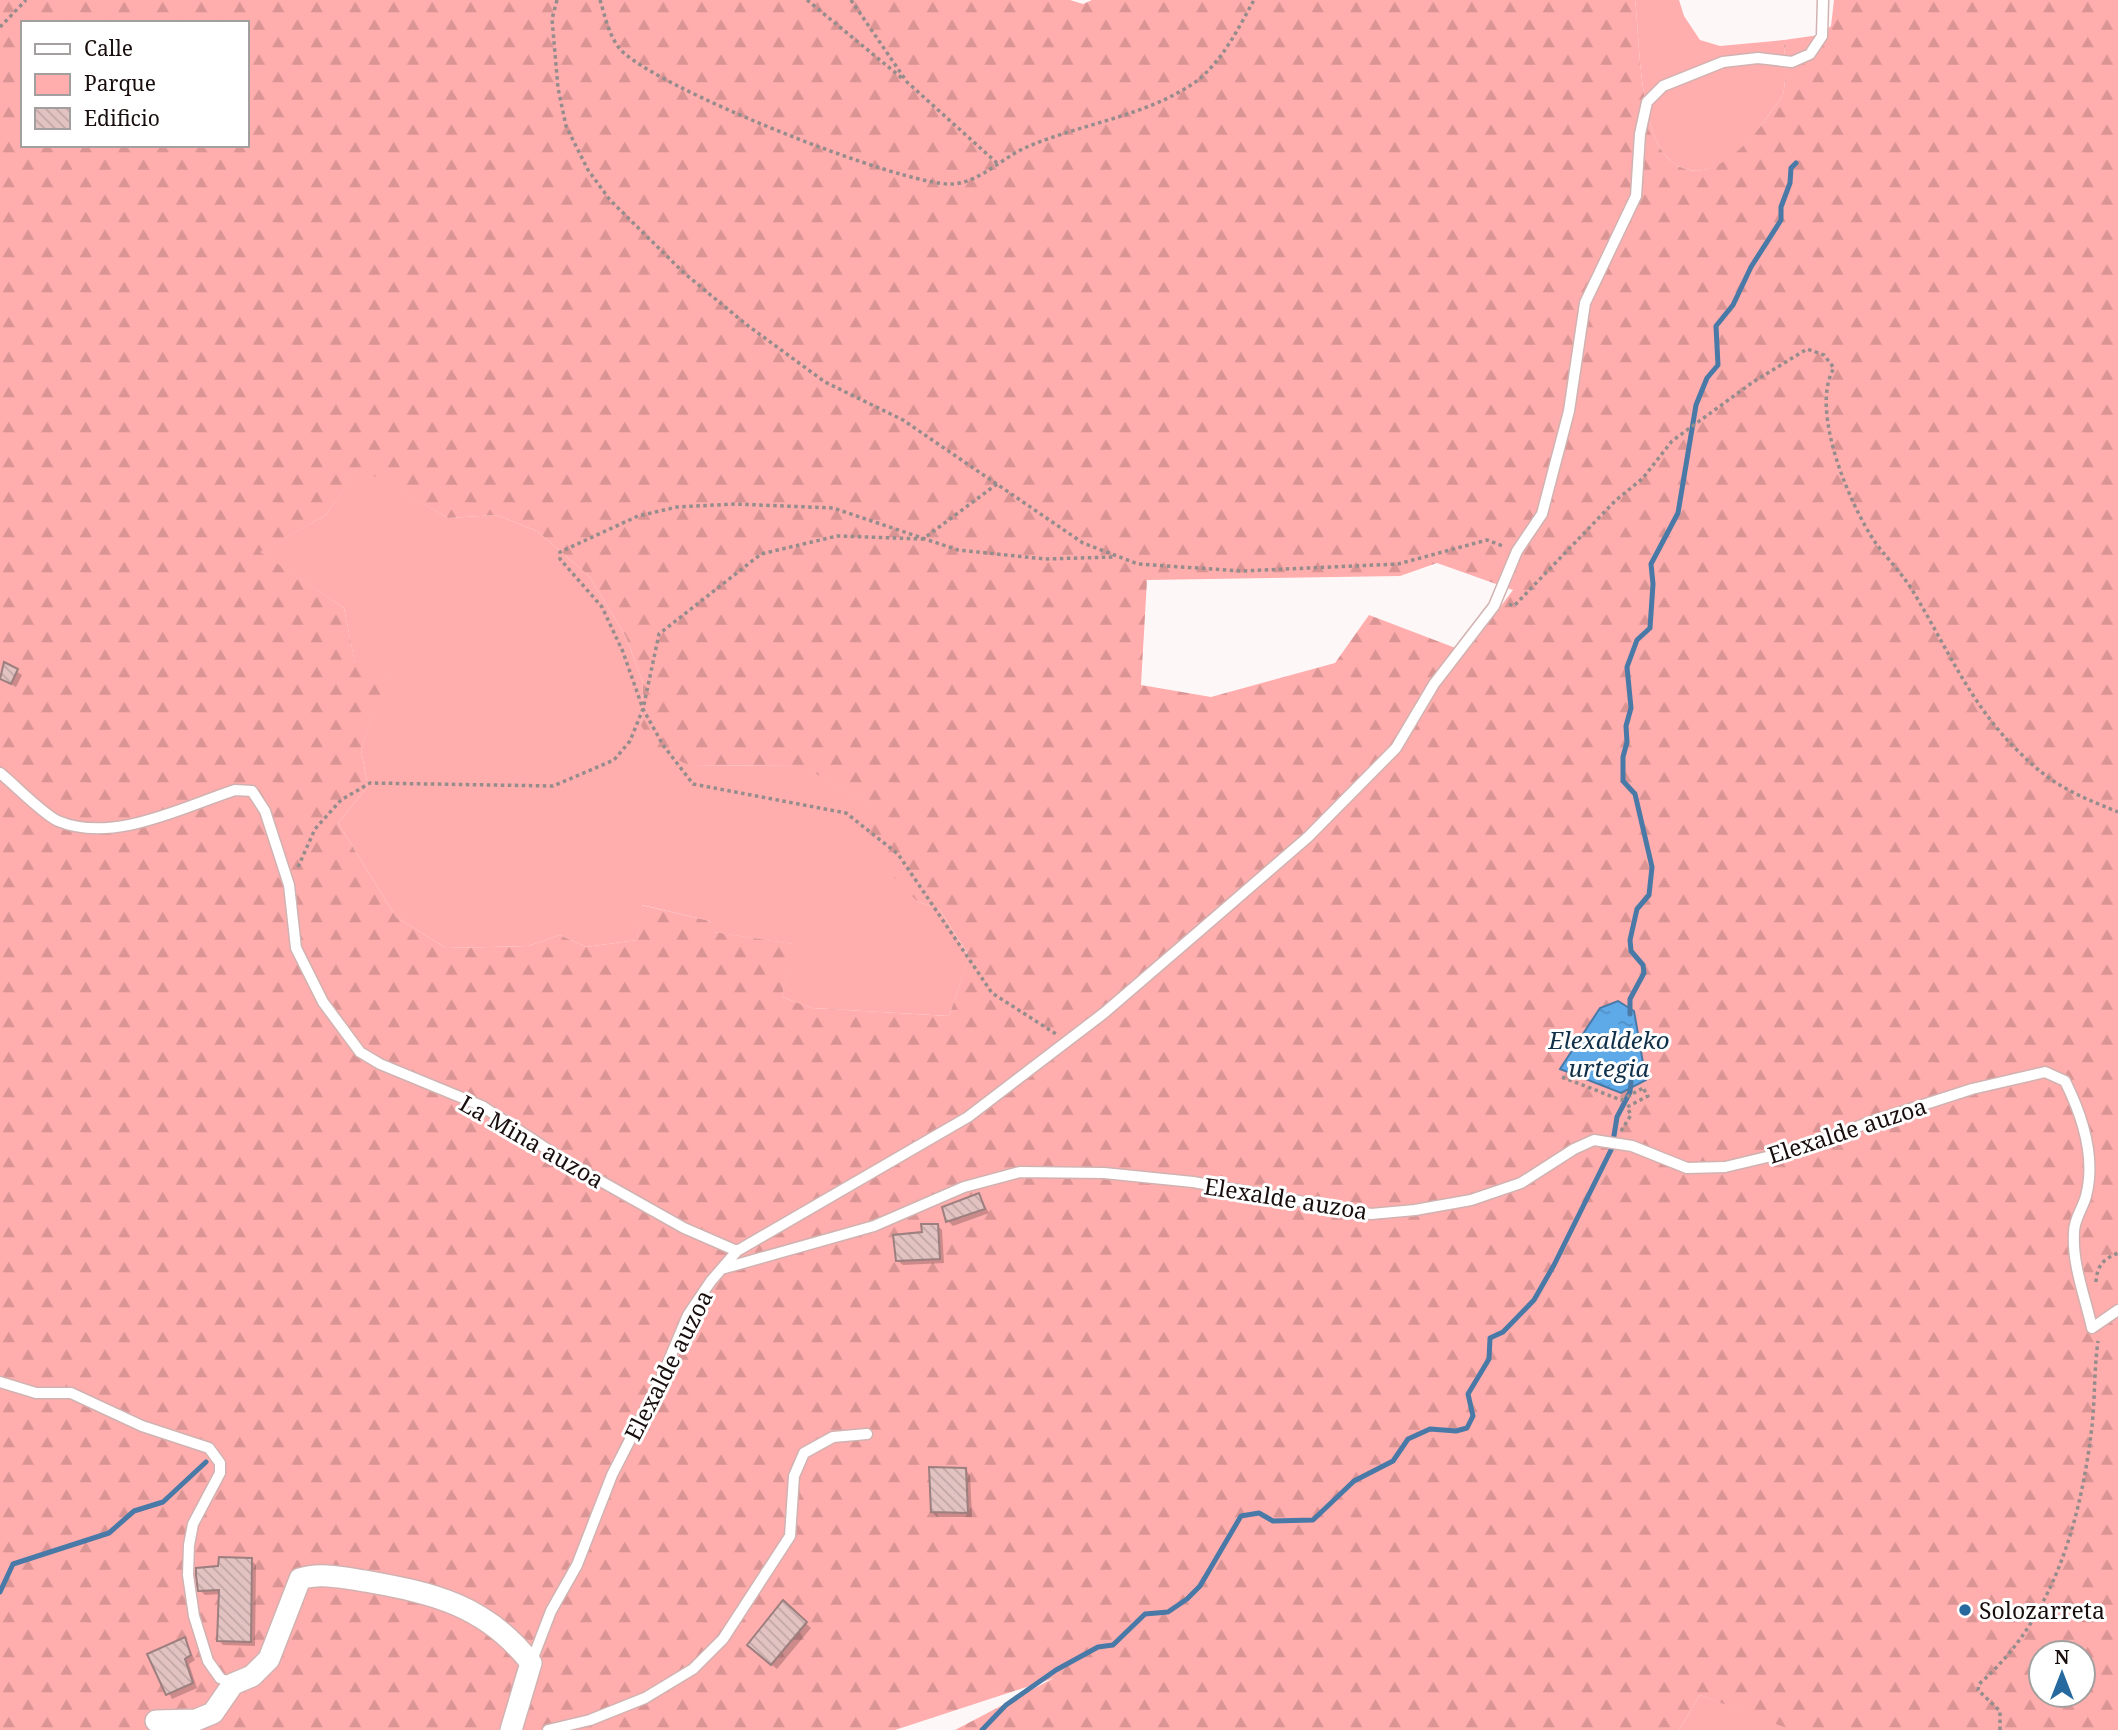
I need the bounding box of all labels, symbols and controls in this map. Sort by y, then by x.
legend [21,21,248,147]
text: Calle [84,34,133,62]
text: Parque [84,69,156,97]
text: Edificio [84,104,160,132]
water label: Elexaldeko urtegia [1547,1023,1670,1084]
street label: La Mina auzoa [454,1087,610,1195]
street label: Elexalde auzoa [1764,1089,1930,1171]
street label: Elexalde auzoa [1202,1169,1370,1227]
street label: Elexalde auzoa [616,1284,720,1446]
place label: Solozarreta [1979,1594,2105,1626]
marker: Solozarreta [1957,1602,1973,1618]
north arrow [2027,1639,2097,1709]
text: N [2055,1644,2070,1670]

